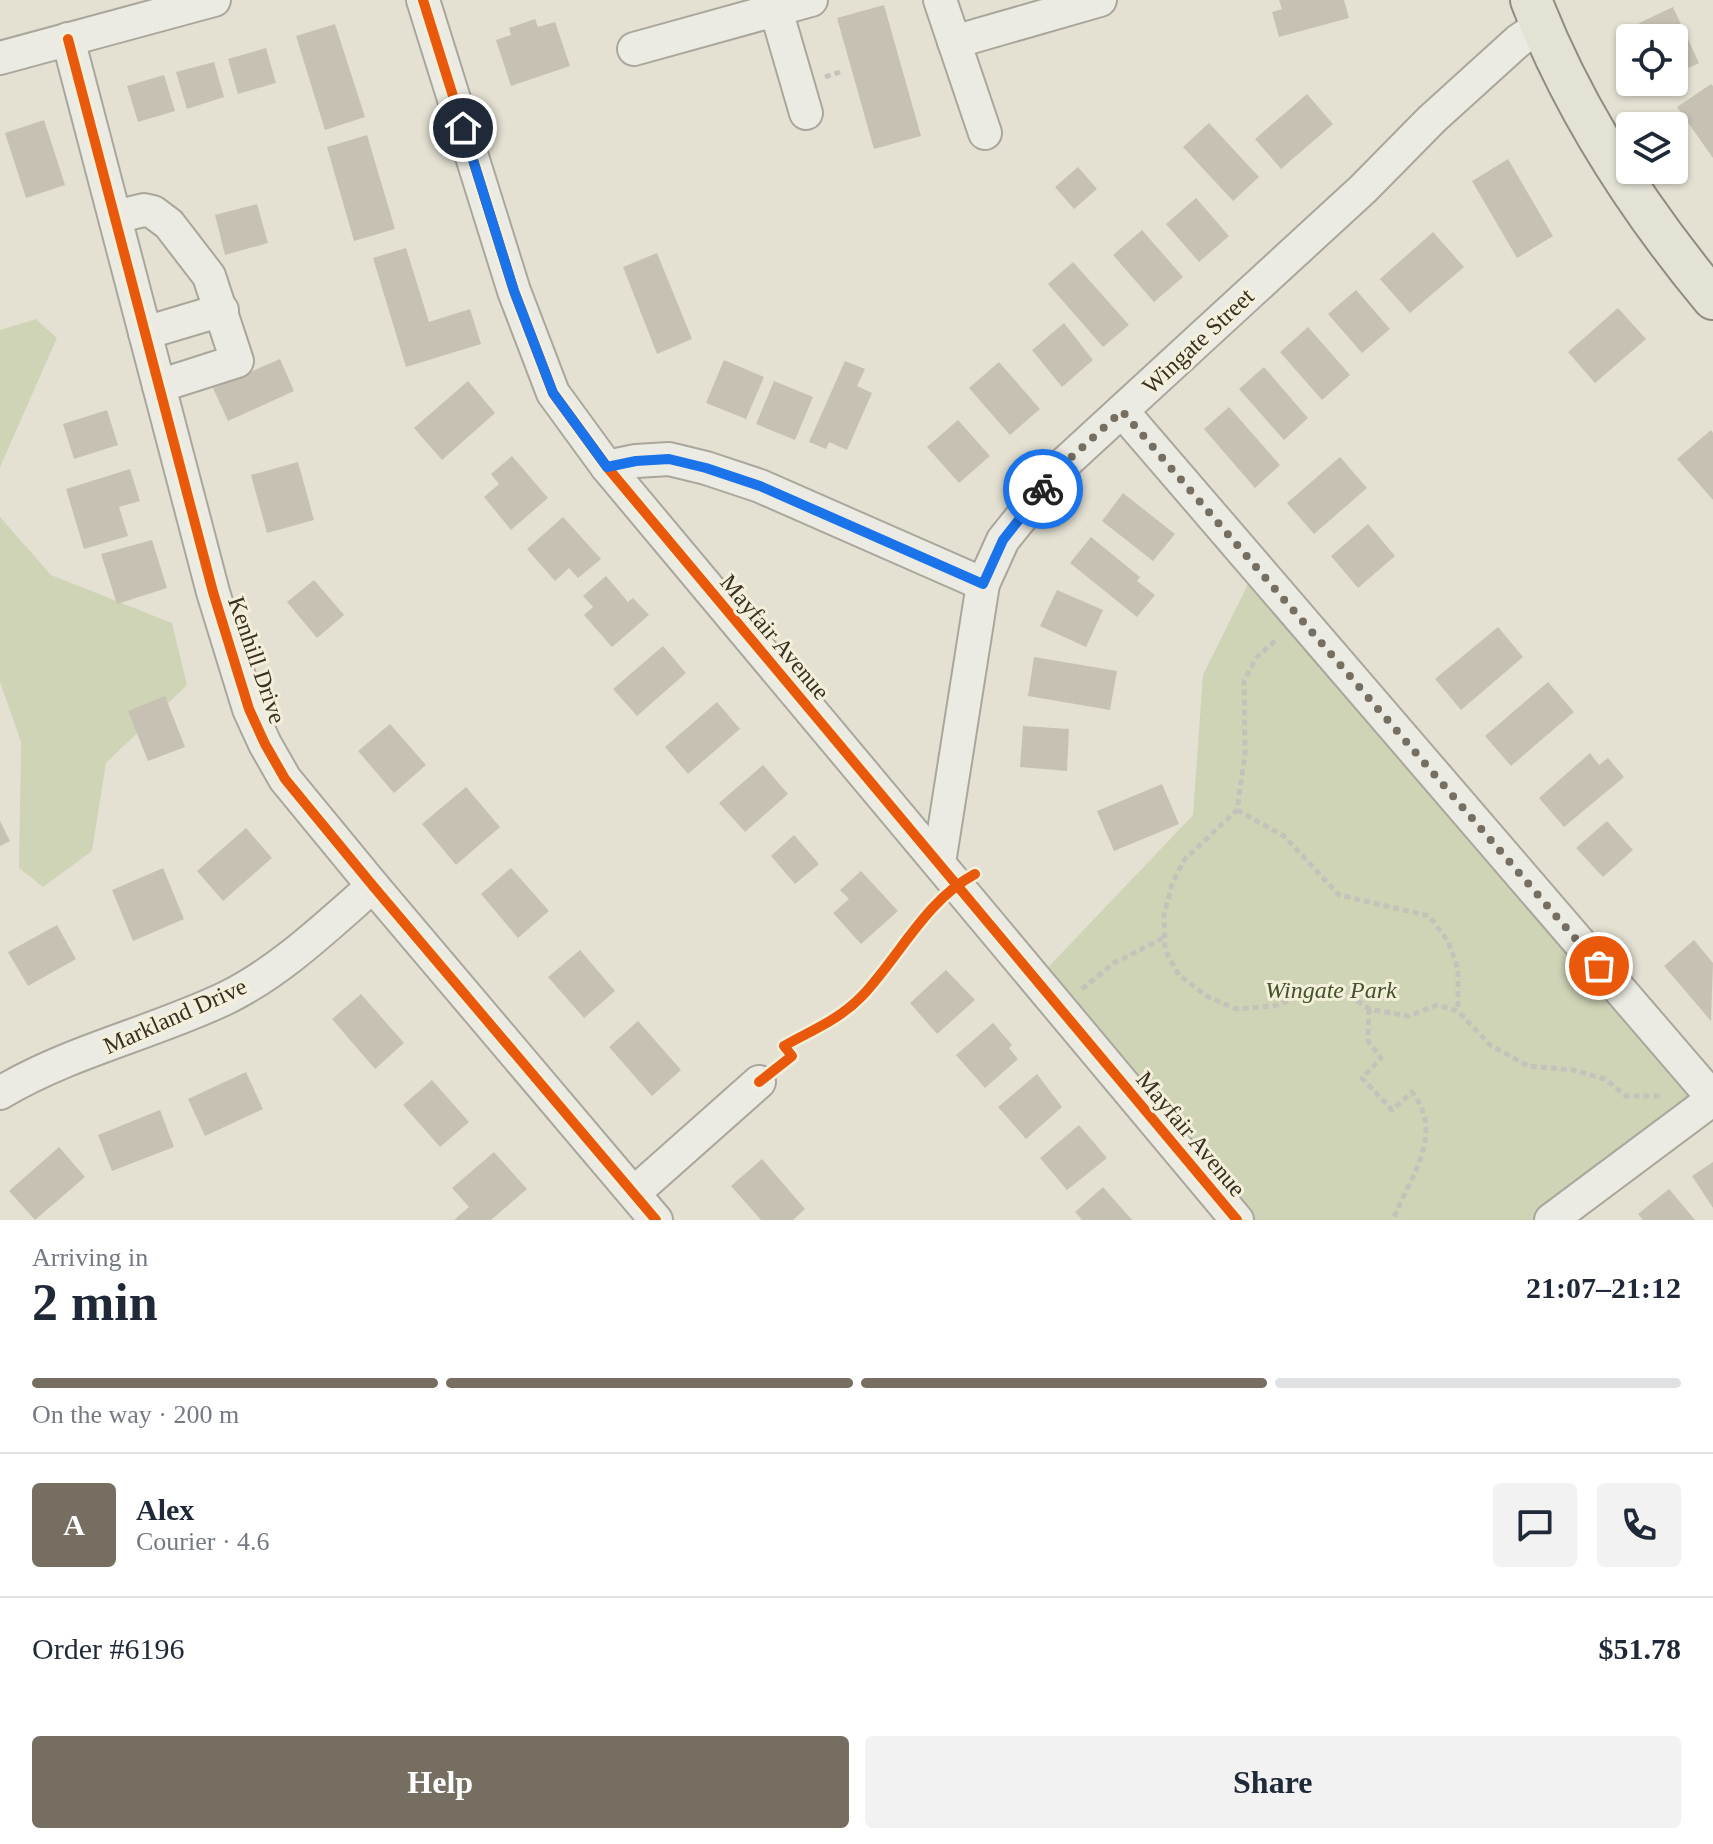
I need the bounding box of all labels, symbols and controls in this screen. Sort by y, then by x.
map controls [1616,24,1688,184]
button: locate [1616,24,1688,96]
pin [429,94,497,162]
icon: home [441,106,485,150]
button: layers [1616,112,1688,184]
street label: Wingate Street [1137,283,1259,399]
courier [1003,449,1083,529]
icon: bike [1021,467,1065,511]
street label: Mayfair Avenue [715,569,835,705]
street label: Kenhill Drive [223,593,291,727]
pin [1565,932,1633,1000]
icon: bag [1577,944,1621,988]
street label: Markland Drive [99,973,251,1059]
park label: Wingate Park [1265,977,1397,1003]
street label: Mayfair Avenue [1131,1066,1251,1202]
text: Arriving in [32,1243,148,1272]
text: 21:07–21:12 [1526,1271,1681,1304]
text: 2 min [32,1274,158,1331]
text: On the way · 200 m [32,1400,239,1429]
button: chat [1493,1483,1577,1567]
button: phone [1597,1483,1681,1567]
text: Alex [136,1493,194,1526]
text: A [63,1508,85,1541]
text: Courier · 4.6 [136,1527,270,1556]
text: Order #6196 [32,1632,184,1665]
text: $51.78 [1599,1632,1681,1665]
button: Help [32,1736,849,1828]
button: Share [865,1736,1681,1828]

